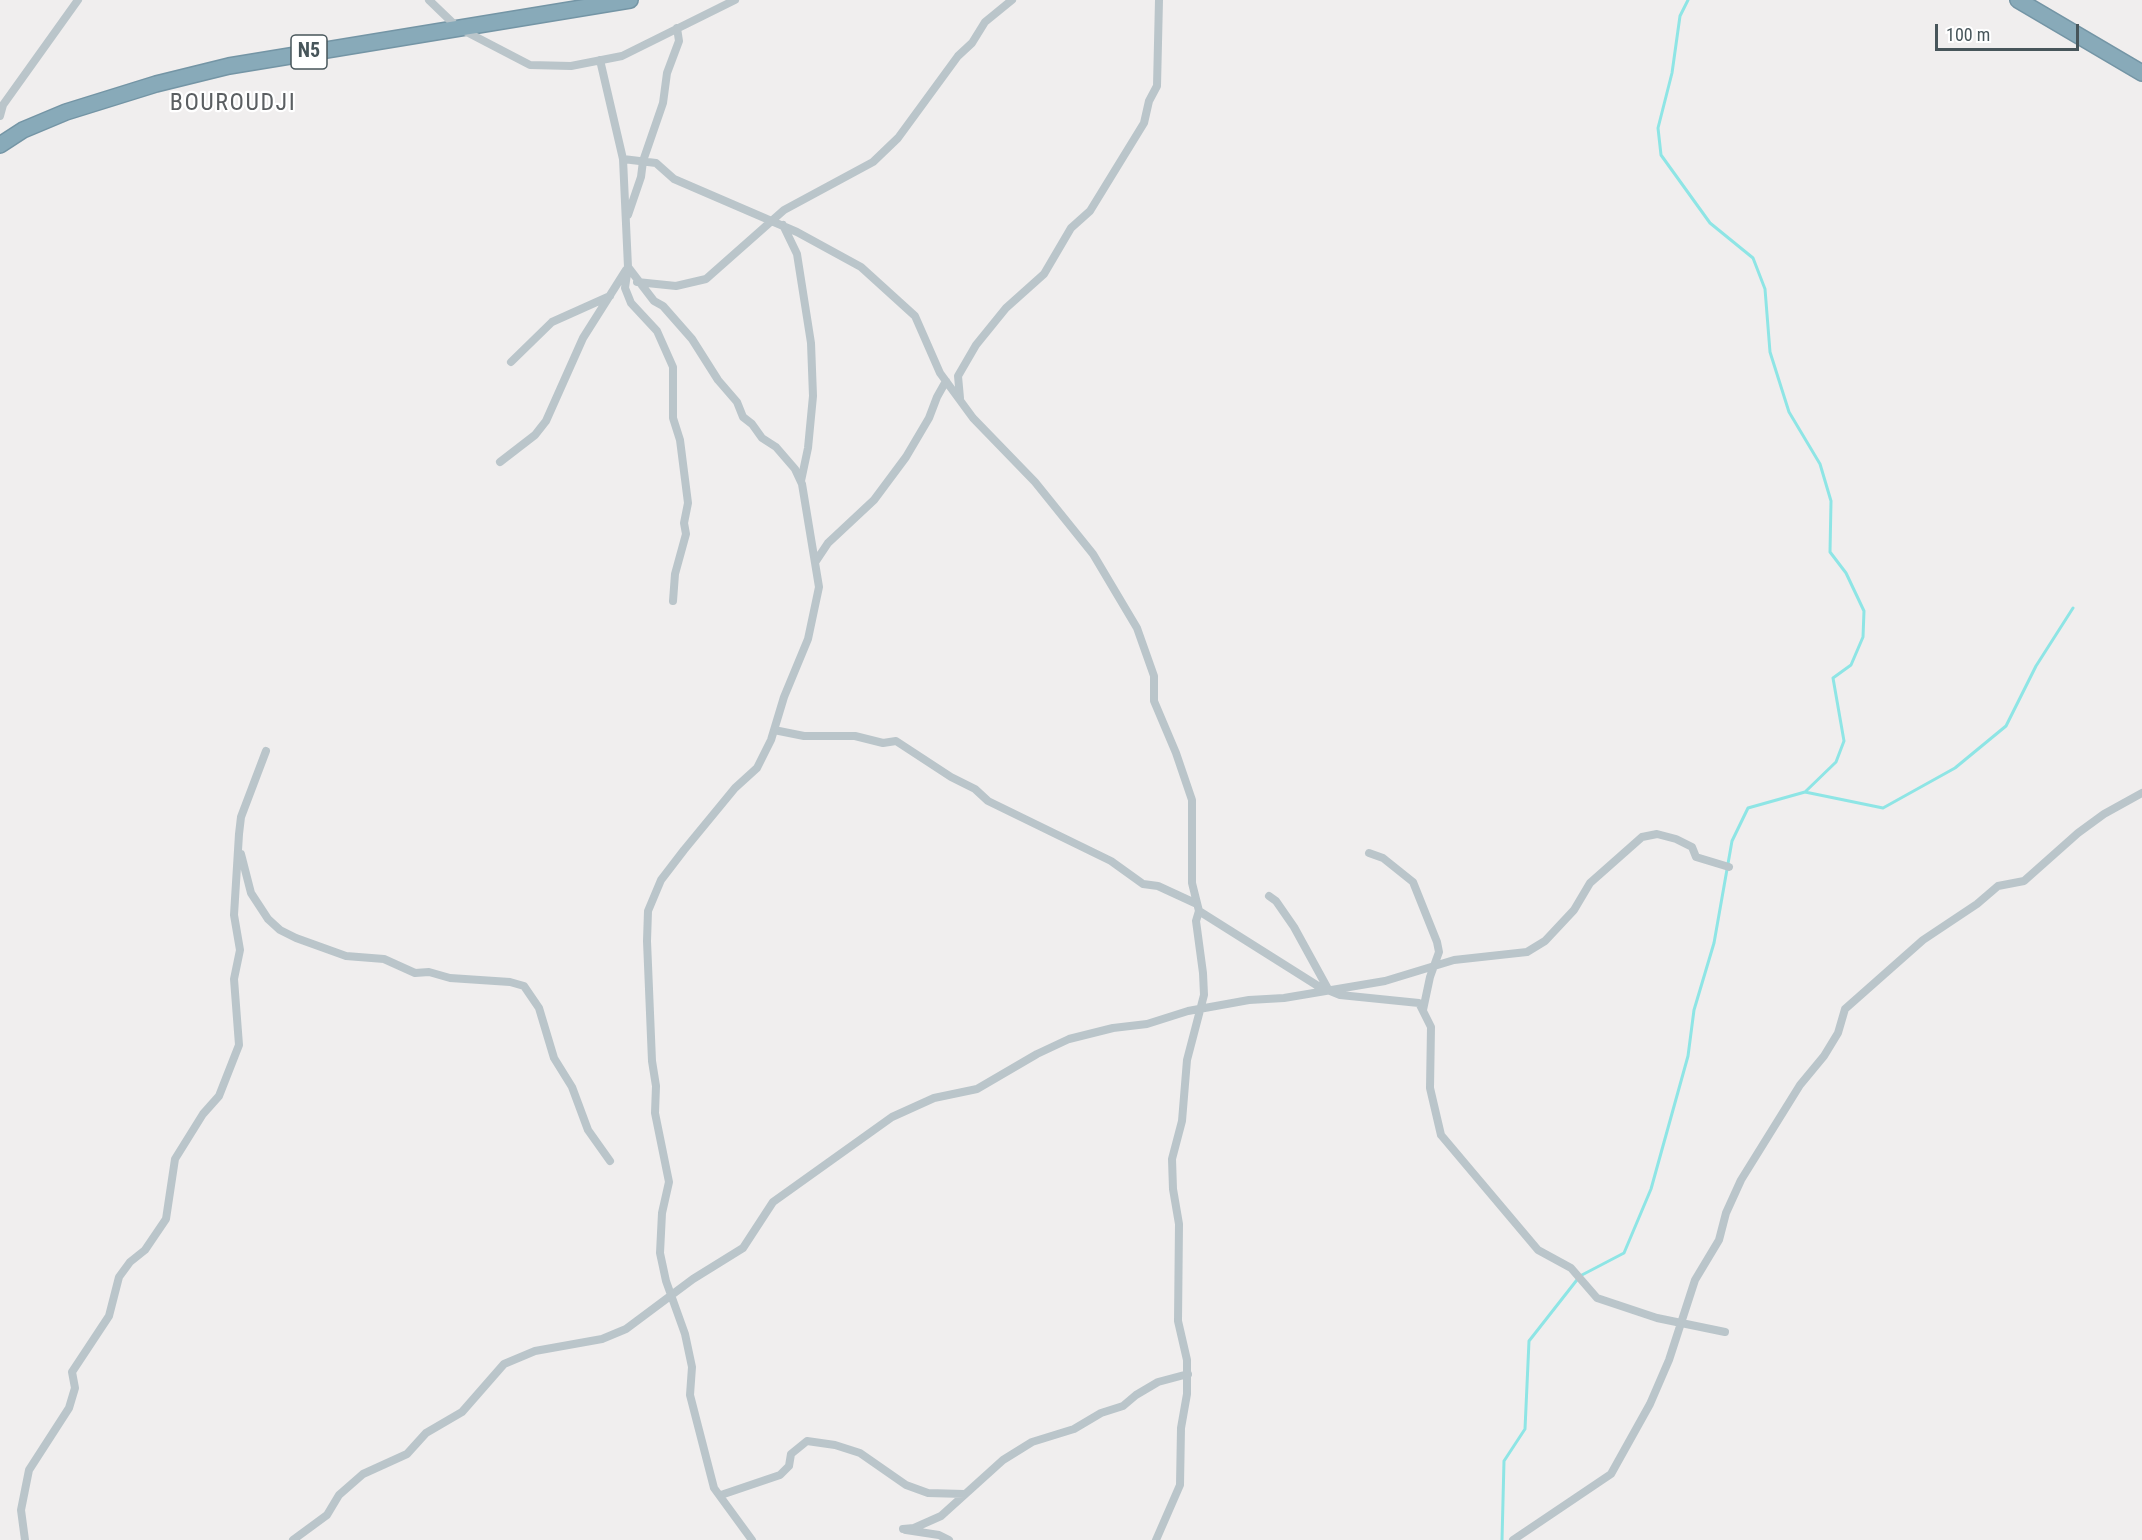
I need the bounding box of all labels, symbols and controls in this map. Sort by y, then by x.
scale bar [1938,12,2082,50]
text: 100 m [1946,24,1990,45]
road number: N5 [291,35,327,69]
district label: BOUROUDJI [170,90,296,118]

